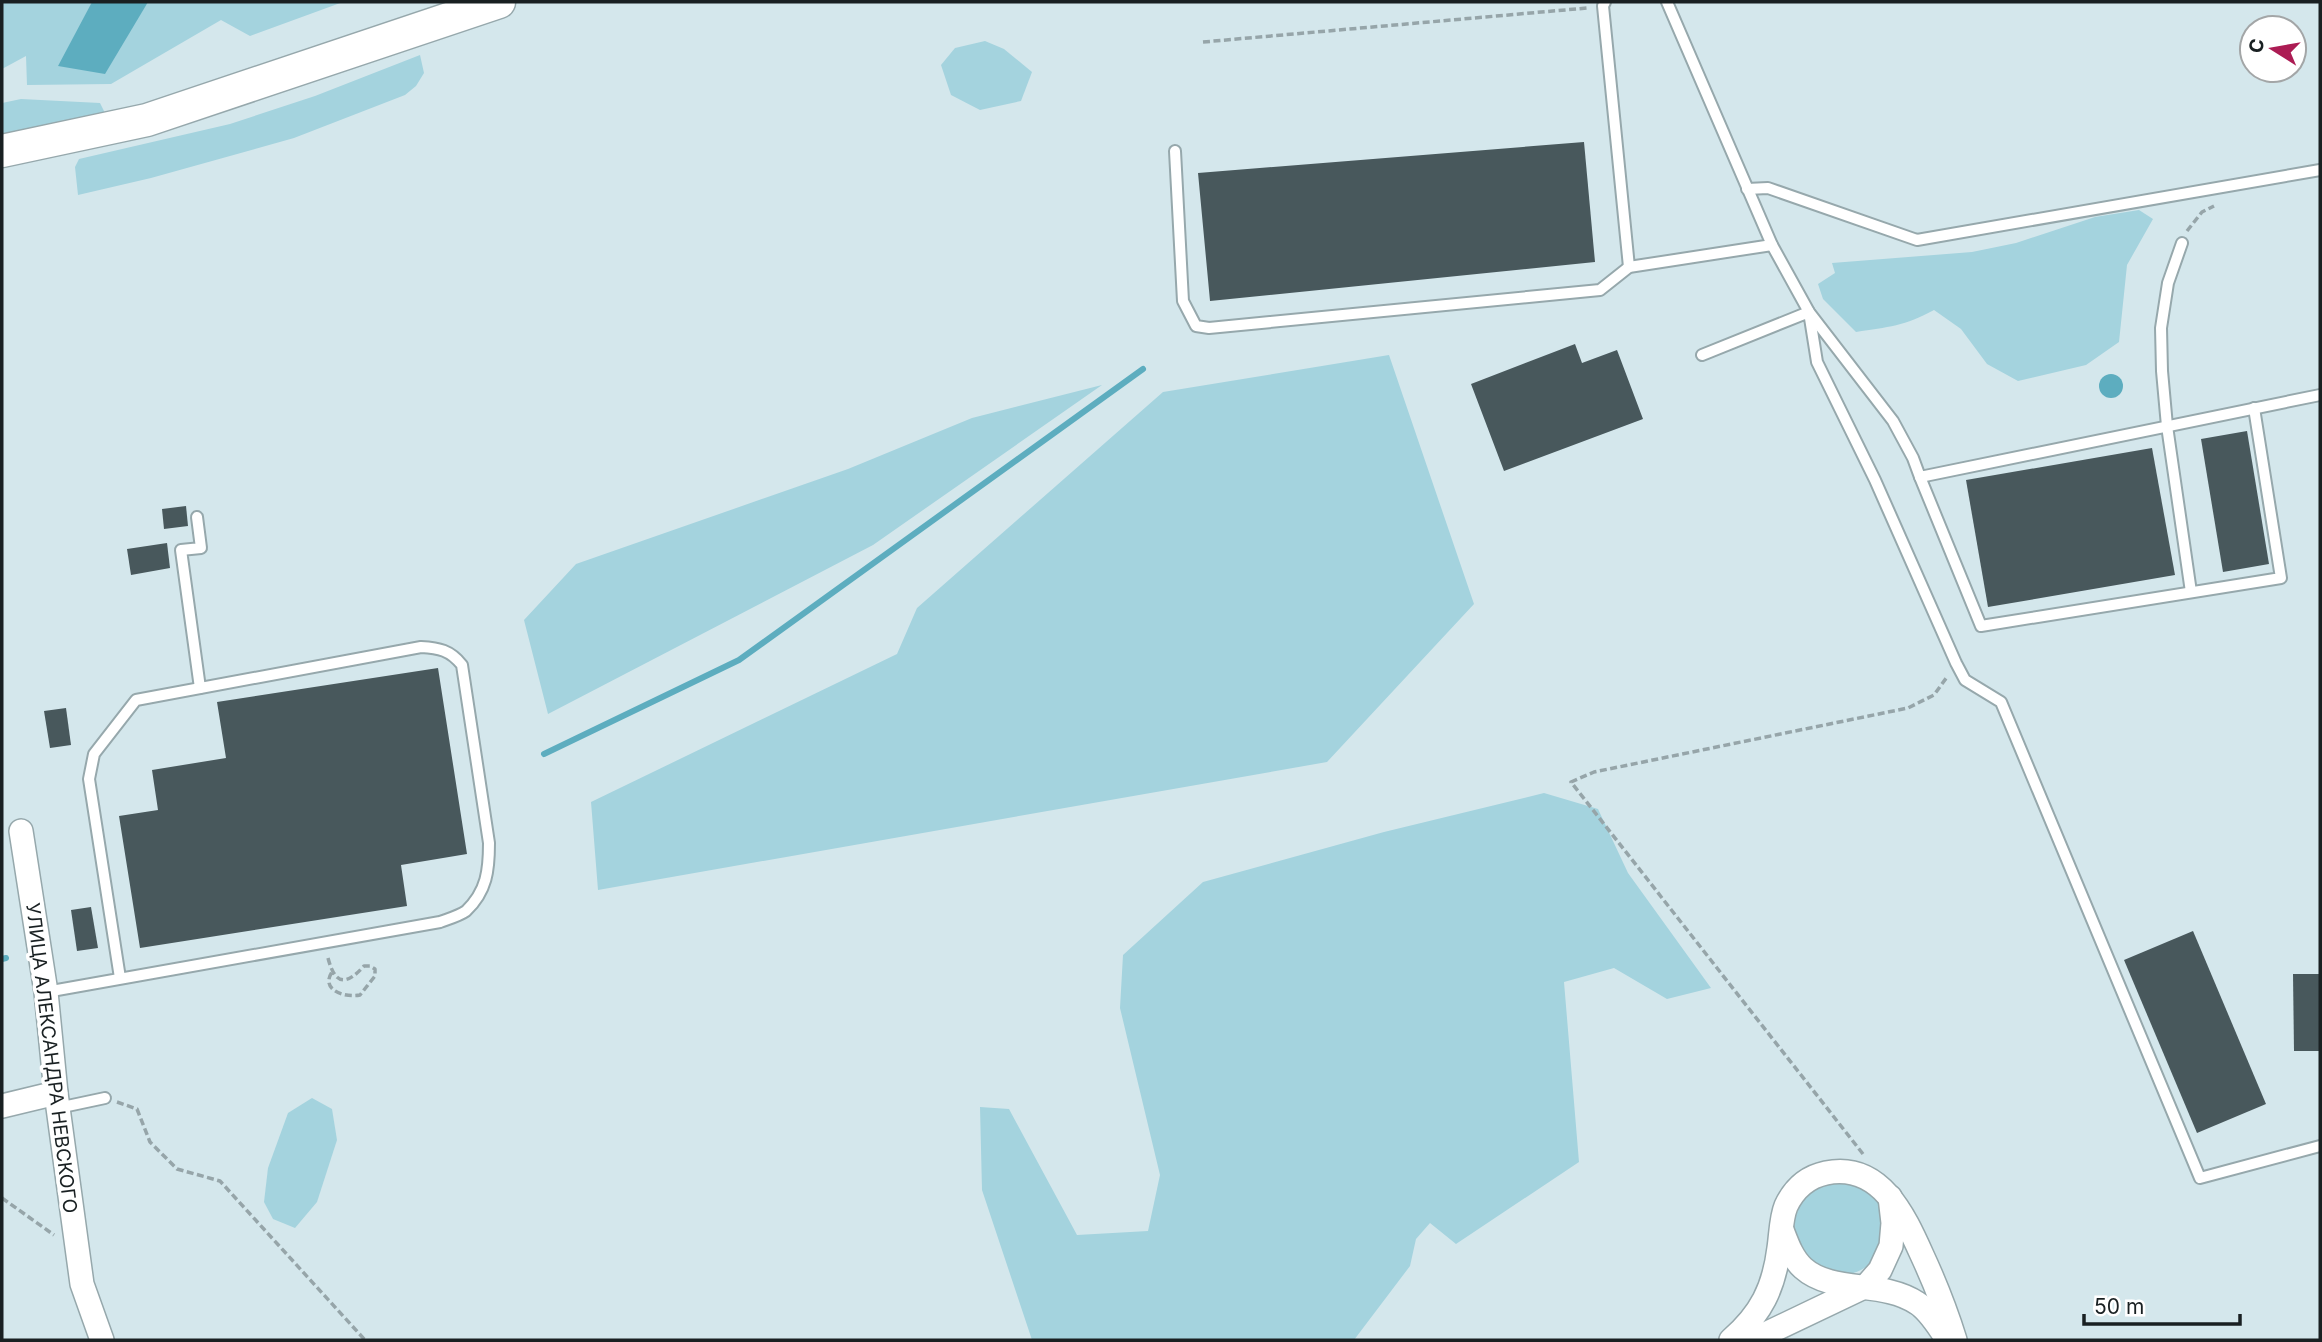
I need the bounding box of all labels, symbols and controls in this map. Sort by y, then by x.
north arrow [2238,14,2308,84]
text: С [2244,37,2269,55]
street label: УЛИЦА АЛЕКСАНДРА НЕВСКОГО [21,902,82,1215]
scale bar [2084,1282,2240,1326]
text: 50 m [2094,1294,2144,1319]

